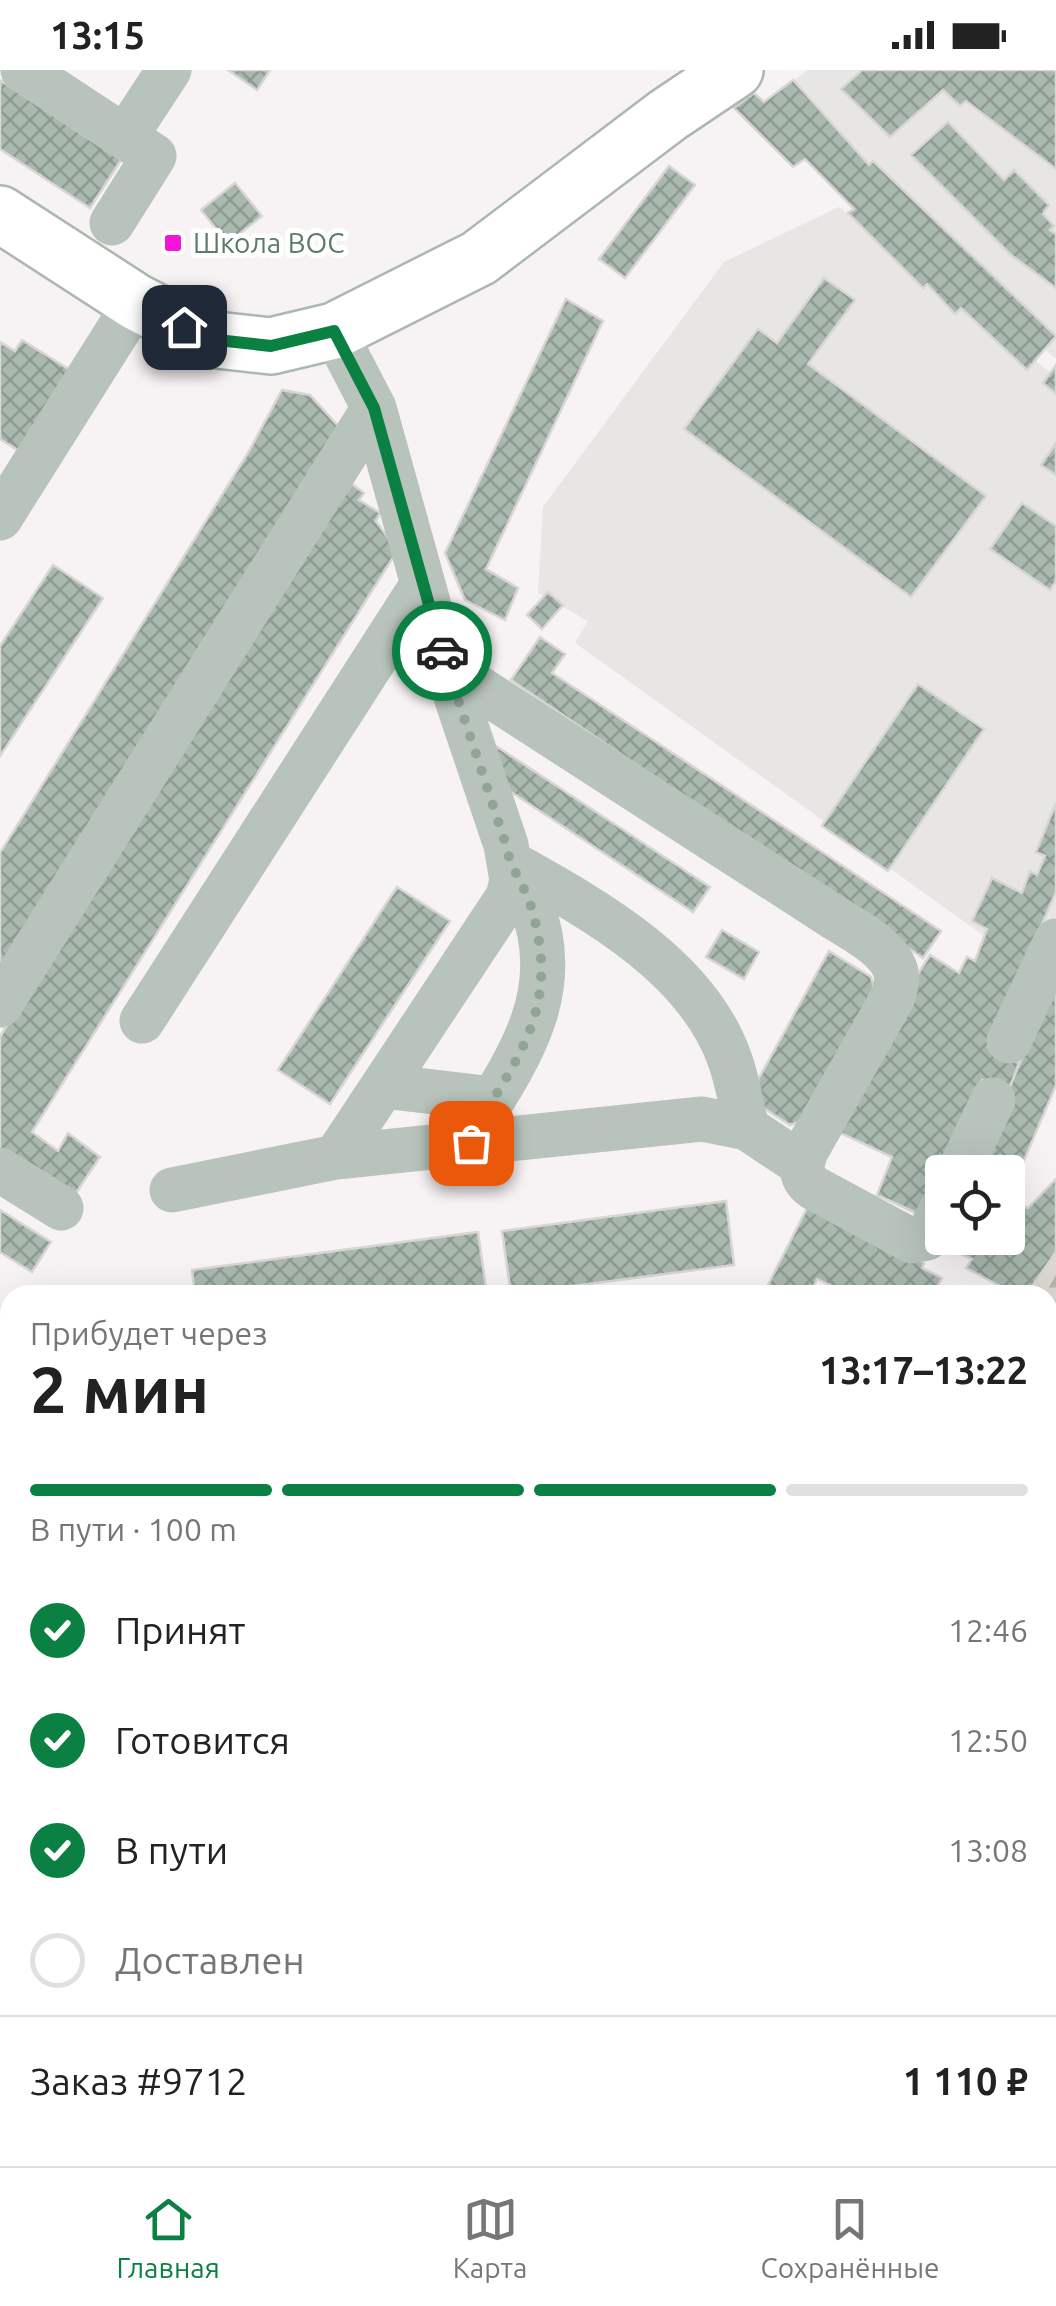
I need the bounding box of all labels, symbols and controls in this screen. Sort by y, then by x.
text: 13:15 [50,14,145,56]
place label: Школа ВОС [193,227,344,258]
marker: Школа ВОС [162,232,184,254]
pin [142,285,227,370]
icon: home [157,300,212,355]
courier [392,601,492,701]
icon: car [415,624,470,679]
pin [429,1101,514,1186]
icon: bag [444,1116,499,1171]
map controls [925,1155,1025,1255]
button: locate [925,1155,1025,1255]
text: Прибудет через [30,1315,268,1351]
text: 13:17–13:22 [819,1349,1028,1391]
text: 2 мин [30,1352,209,1425]
text: В пути · 100 m [30,1511,237,1547]
icon: check [30,1603,85,1658]
text: Принят [115,1609,245,1651]
text: 12:46 [948,1612,1028,1648]
icon: check [30,1713,85,1768]
text: Готовится [115,1719,290,1761]
text: 12:50 [948,1722,1028,1758]
icon: check [30,1823,85,1878]
text: В пути [115,1829,228,1871]
text: 13:08 [948,1832,1028,1868]
text: Доставлен [115,1939,305,1981]
text: Заказ #9712 [30,2060,248,2102]
text: 1 110 ₽ [903,2060,1028,2102]
tab: Главная [117,2192,220,2283]
tab: Карта [453,2192,527,2283]
tab: Сохранённые [761,2192,939,2283]

